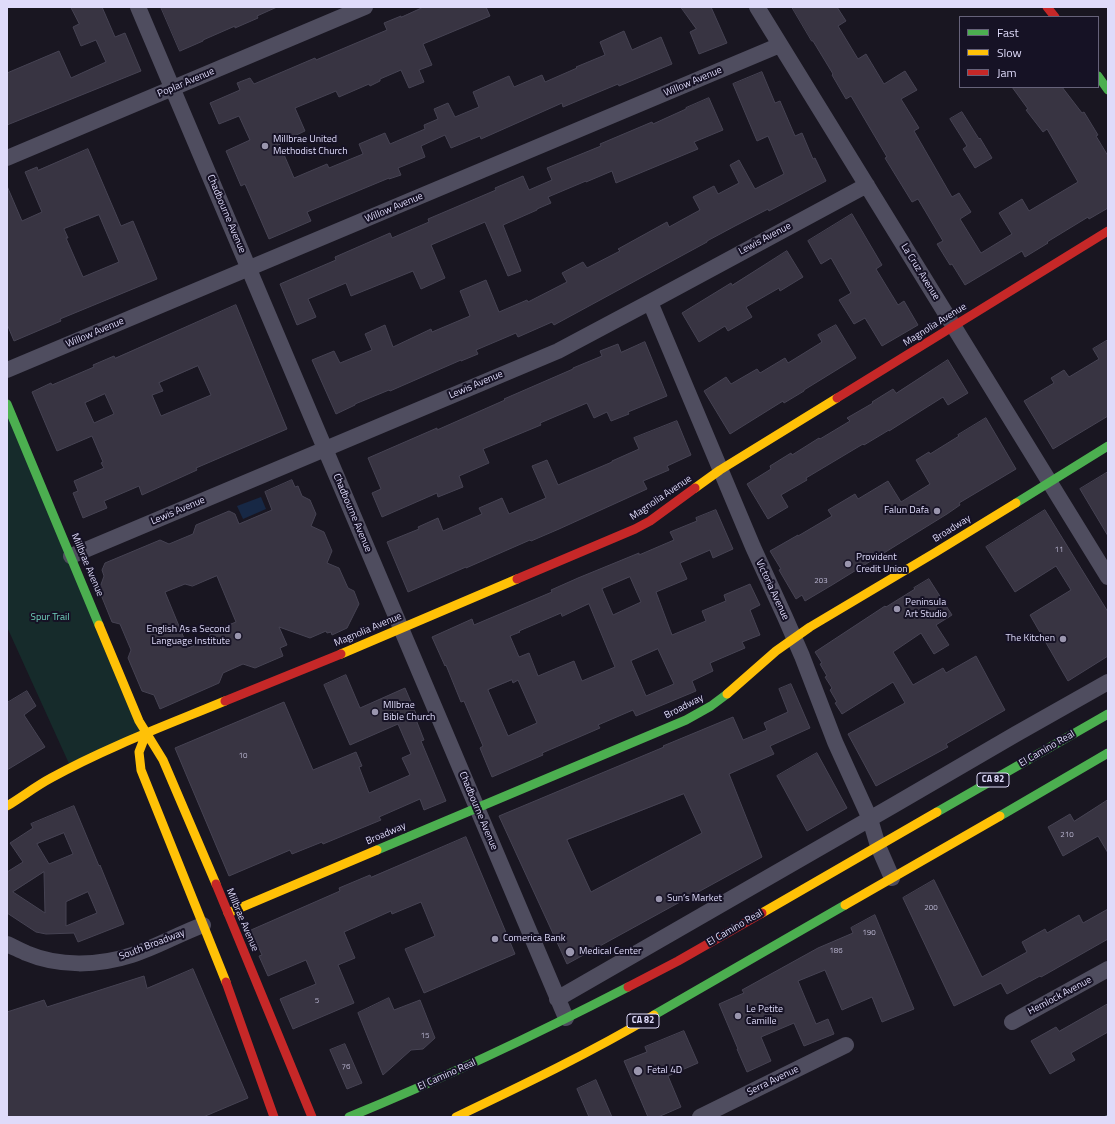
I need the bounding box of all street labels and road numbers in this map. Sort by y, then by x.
street label: Willow Avenue [662,64,724,100]
street label: Poplar Avenue [156,66,216,100]
street label: Chadbourne Avenue [204,173,248,255]
street label: Willow Avenue [363,190,425,226]
street label: Lewis Avenue [737,220,793,258]
street label: La Cruz Avenue [898,242,942,302]
street label: Magnolia Avenue [901,301,969,349]
street label: Willow Avenue [64,315,126,351]
street label: Lewis Avenue [447,368,505,402]
street label: Chadbourne Avenue [330,472,374,554]
street label: Magnolia Avenue [628,473,694,523]
street label: Lewis Avenue [149,494,207,528]
street label: Broadway [931,513,973,545]
street label: Millbrae Avenue [68,532,106,598]
street label: Victoria Avenue [753,558,791,622]
street label: Magnolia Avenue [332,610,404,650]
street label: Broadway [662,692,706,722]
street label: El Camino Real [1017,728,1077,770]
street label: Chadbourne Avenue [456,770,500,852]
road number: CA 82 [977,773,1009,787]
street label: Broadway [364,820,408,848]
street label: Millbrae Avenue [223,887,261,953]
street label: El Camino Real [705,907,765,949]
street label: South Broadway [117,927,187,963]
street label: Hemlock Avenue [1026,974,1094,1018]
road number: CA 82 [627,1014,659,1028]
street label: El Camino Real [416,1057,478,1093]
street label: Serra Avenue [745,1063,801,1099]

